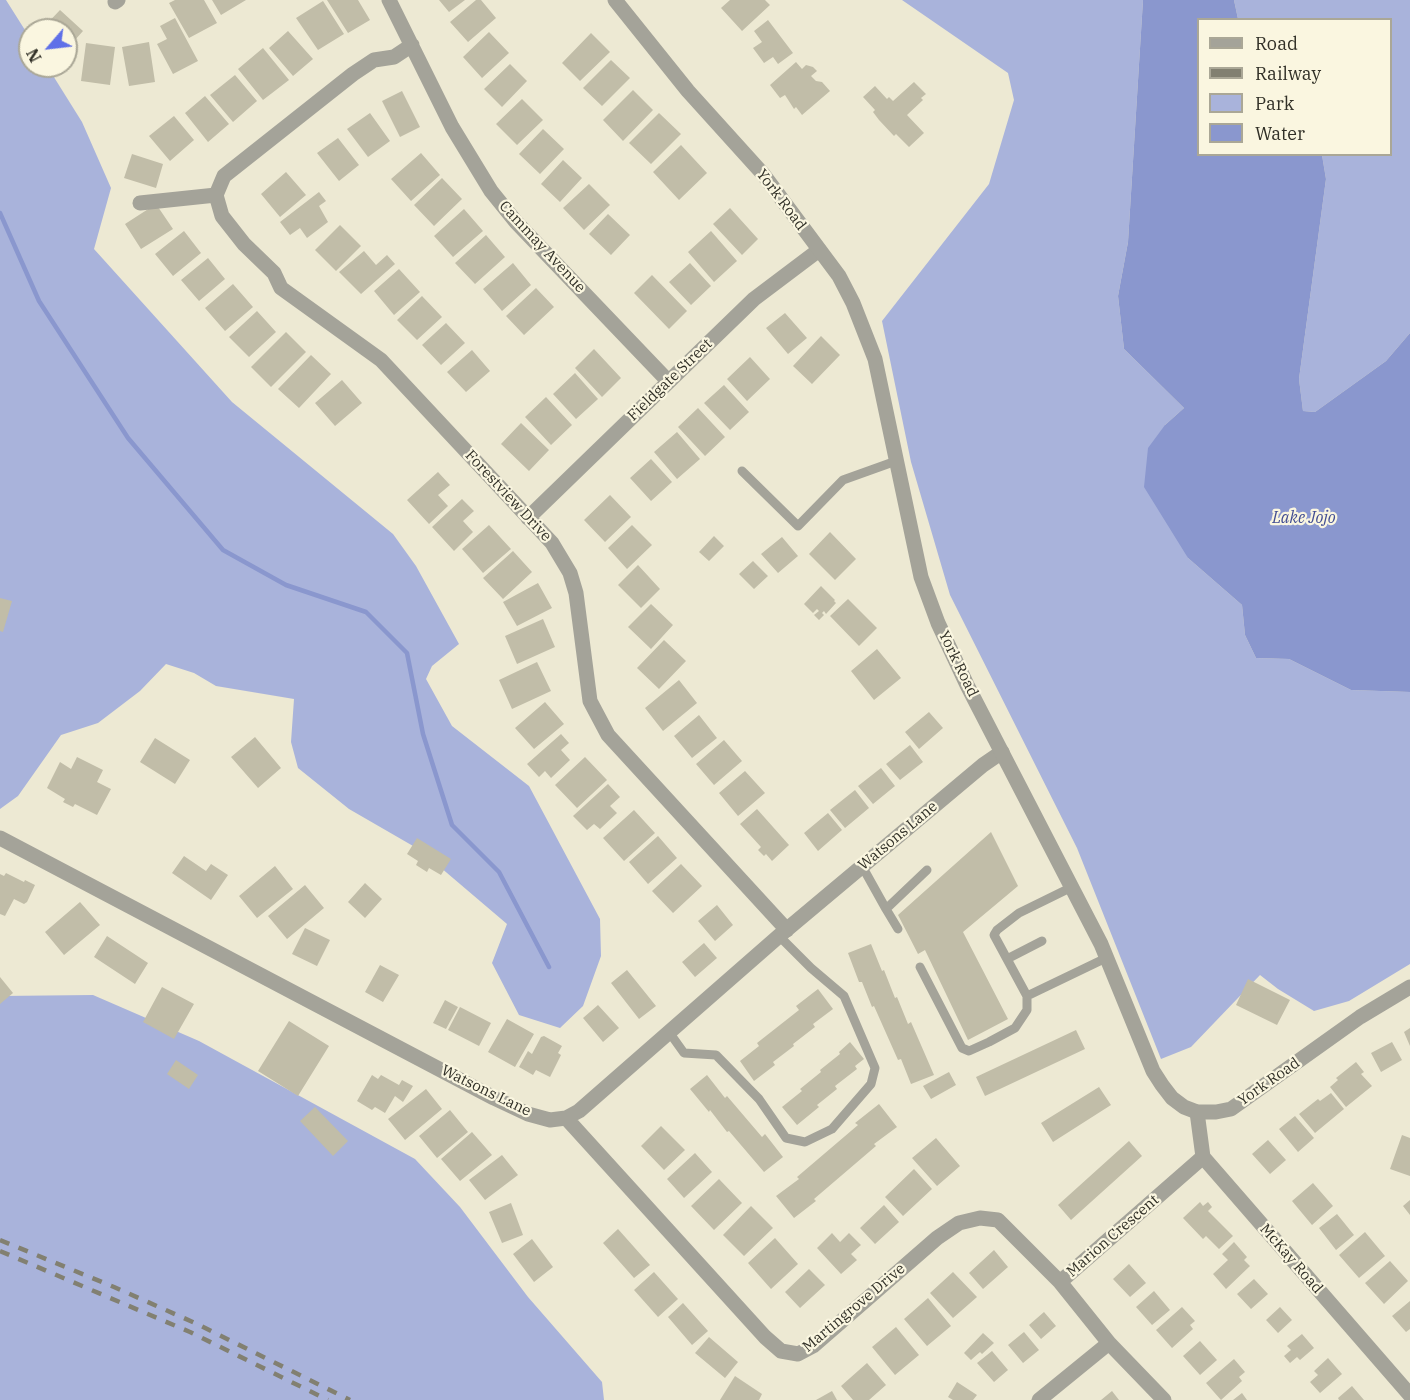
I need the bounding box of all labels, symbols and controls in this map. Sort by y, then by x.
north arrow [18,18,78,78]
legend [1197,18,1392,156]
text: Road [1255,32,1298,55]
text: N [22,45,46,66]
text: Railway [1255,62,1321,85]
text: Park [1255,92,1294,115]
text: Water [1255,122,1305,145]
street label: York Road [752,166,810,234]
street label: Cammay Avenue [495,197,589,297]
street label: Fieldgate Street [624,335,716,425]
street label: Forestview Drive [461,447,555,545]
water label: Lake Jojo [1272,508,1336,528]
street label: York Road [934,628,982,700]
street label: Watsons Lane [855,798,941,874]
street label: York Road [1235,1054,1303,1110]
street label: Watsons Lane [438,1061,534,1121]
street label: Marion Crescent [1063,1191,1163,1281]
street label: McKay Road [1256,1220,1326,1298]
street label: Martingrove Drive [799,1260,909,1356]

